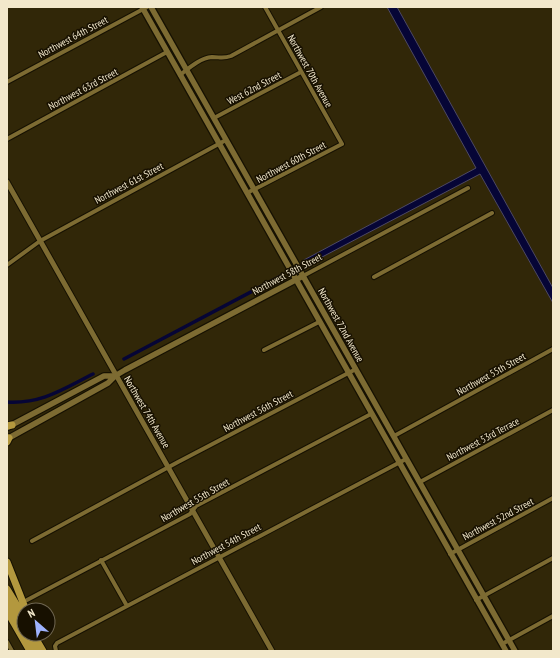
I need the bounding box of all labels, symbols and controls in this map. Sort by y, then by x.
street label: Northwest 64th Street [36,13,110,61]
street label: Northwest 70th Avenue [285,32,335,110]
street label: Northwest 63rd Street [46,65,120,113]
street label: West 62nd Street [225,68,283,108]
street label: Northwest 60th Street [254,138,328,186]
street label: Northwest 61st Street [92,159,166,207]
street label: Northwest 58th Street [250,250,324,298]
street label: Northwest 72nd Avenue [315,286,367,364]
street label: Northwest 55th Street [454,350,528,398]
street label: Northwest 74th Avenue [121,374,173,450]
street label: Northwest 56th Street [221,387,295,435]
street label: Northwest 53rd Terrace [444,414,522,464]
street label: Northwest 55th Street [158,475,232,525]
street label: Northwest 52nd Street [460,495,536,543]
street label: Northwest 54th Street [189,520,263,568]
north arrow [16,602,56,642]
text: N [25,606,37,621]

